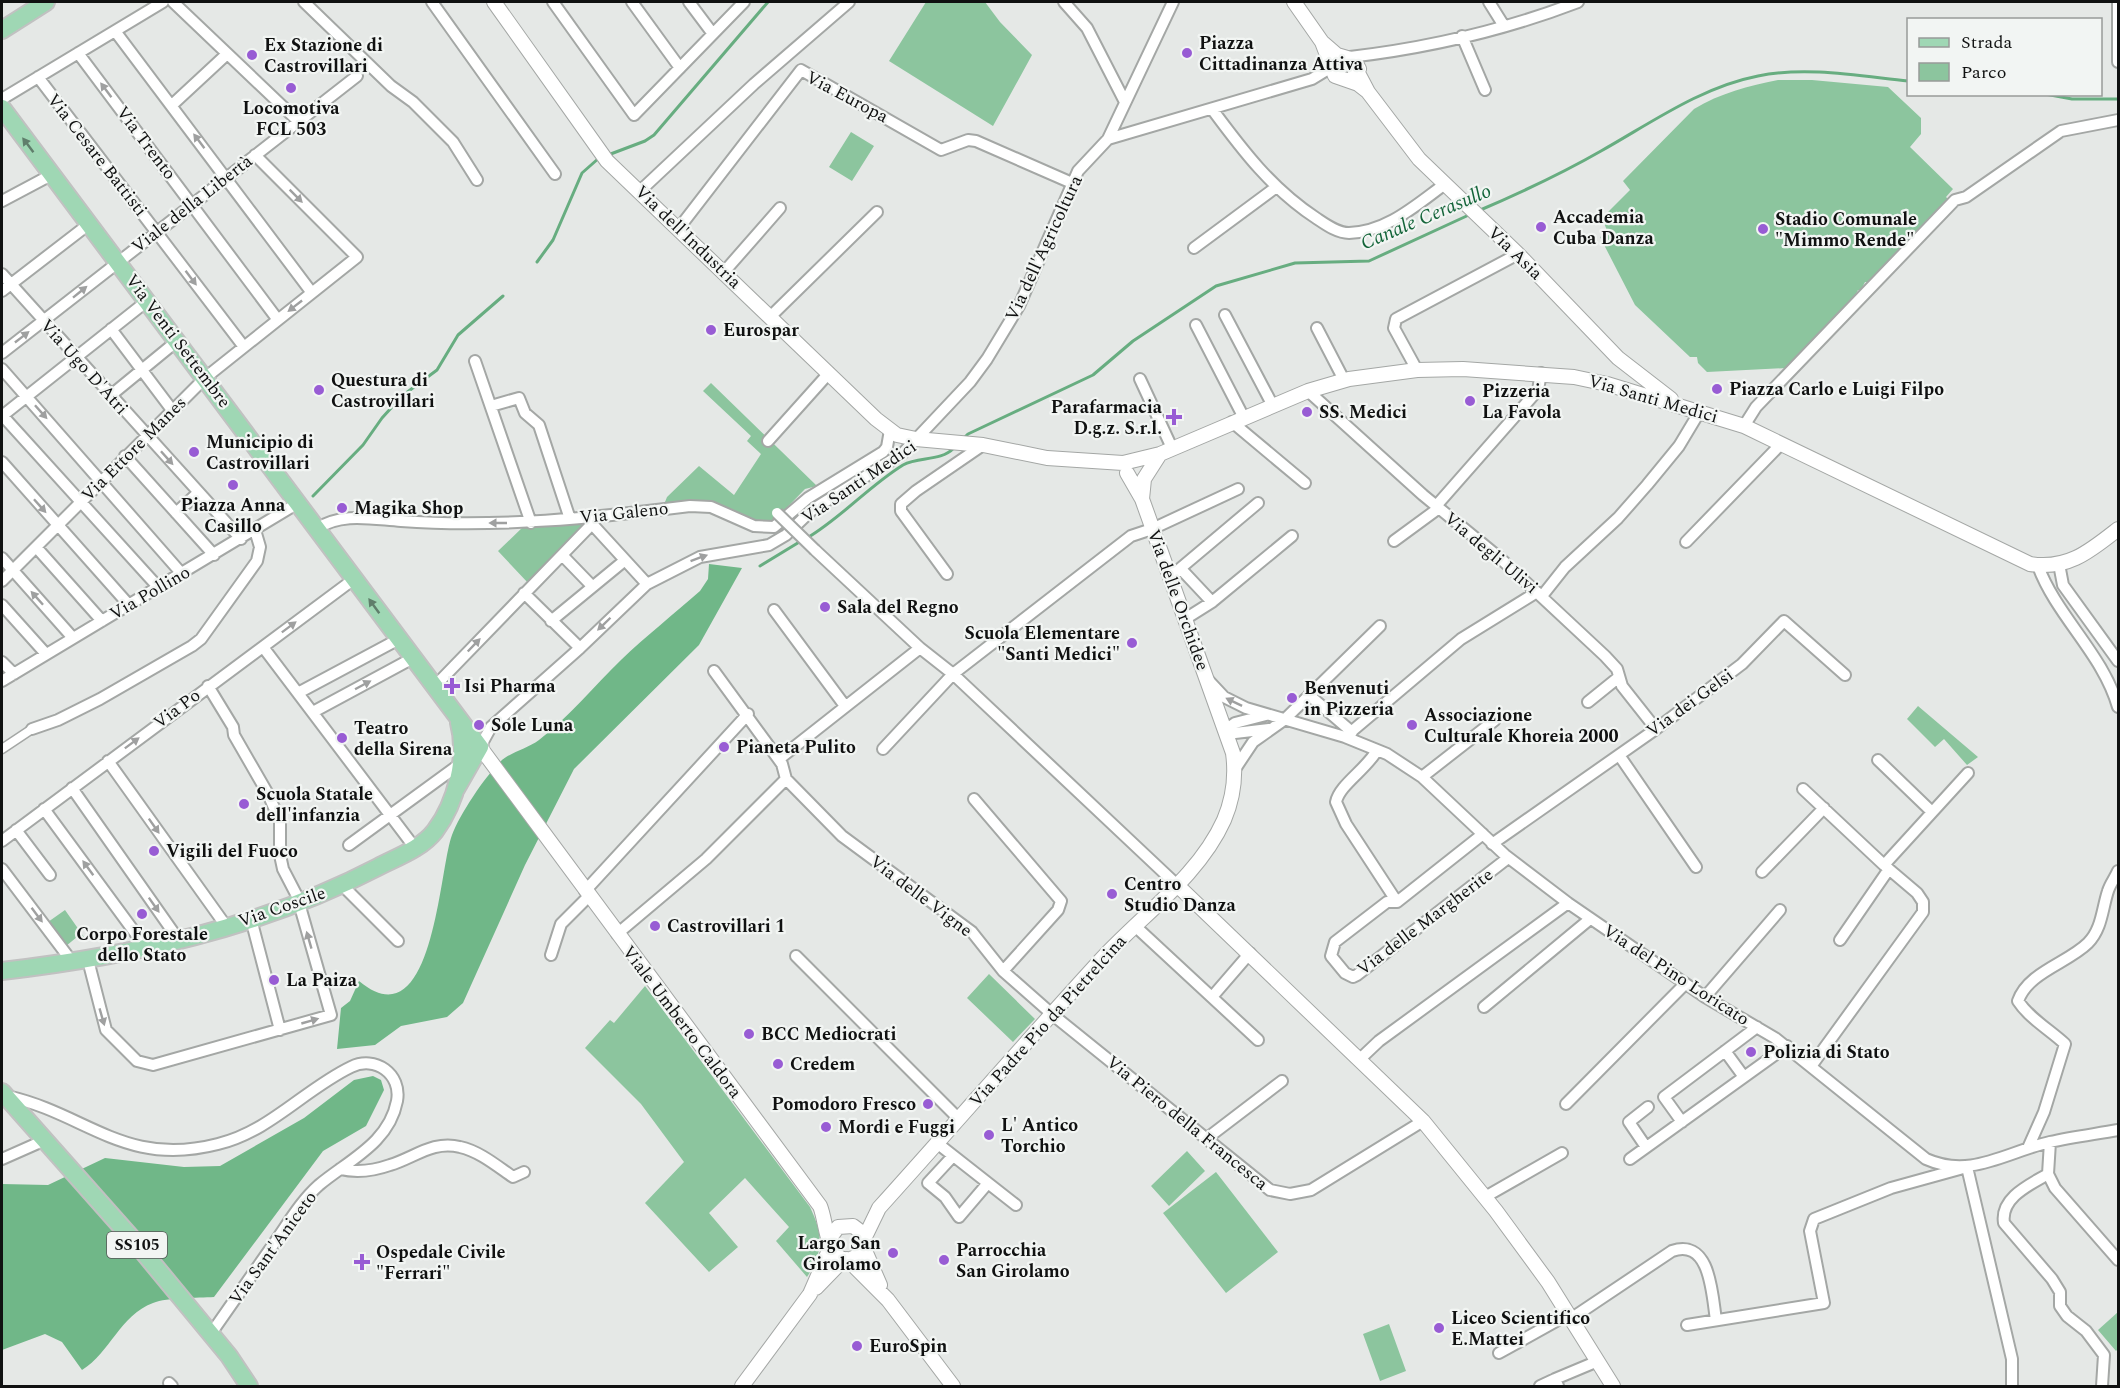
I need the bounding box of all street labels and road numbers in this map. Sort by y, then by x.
street label: Via Europa [801,64,893,130]
street label: Via Cesare Battisti [40,88,154,222]
street label: Via Trento [109,100,183,186]
street label: Viale della Libertà [126,148,258,260]
street label: Via dell'Agricoltura [998,171,1090,325]
street label: Via dell'Industria [628,179,748,295]
street label: Via Asia [1481,220,1549,286]
street label: Via Venti Settembre [119,268,237,414]
street label: Via Ugo D'Atri [34,313,134,421]
street label: Via Santi Medici [1585,368,1721,430]
street label: Via Ettore Manes [75,390,193,508]
street label: Via Santi Medici [796,433,922,531]
street label: Via Galeno [578,495,670,531]
street label: Via degli Ulivi [1438,505,1544,601]
street label: Via delle Orchidee [1140,526,1216,674]
street label: Via Pollino [104,559,196,627]
street label: Via dei Gelsi [1641,662,1739,744]
street label: Via Po [148,682,206,736]
street label: Via delle Vigne [864,848,978,944]
street label: Via delle Margherite [1351,862,1499,982]
street label: Via Coscile [235,879,329,935]
street label: Via del Pino Loricato [1597,917,1755,1033]
street label: Via Padre Pio da Pietrelcina [963,928,1133,1113]
street label: Viale Umberto Caldora [615,940,749,1104]
street label: Via Piero della Francesca [1100,1049,1274,1197]
street label: Via Sant'Aniceto [222,1185,324,1311]
road number: SS105 [107,1232,167,1258]

